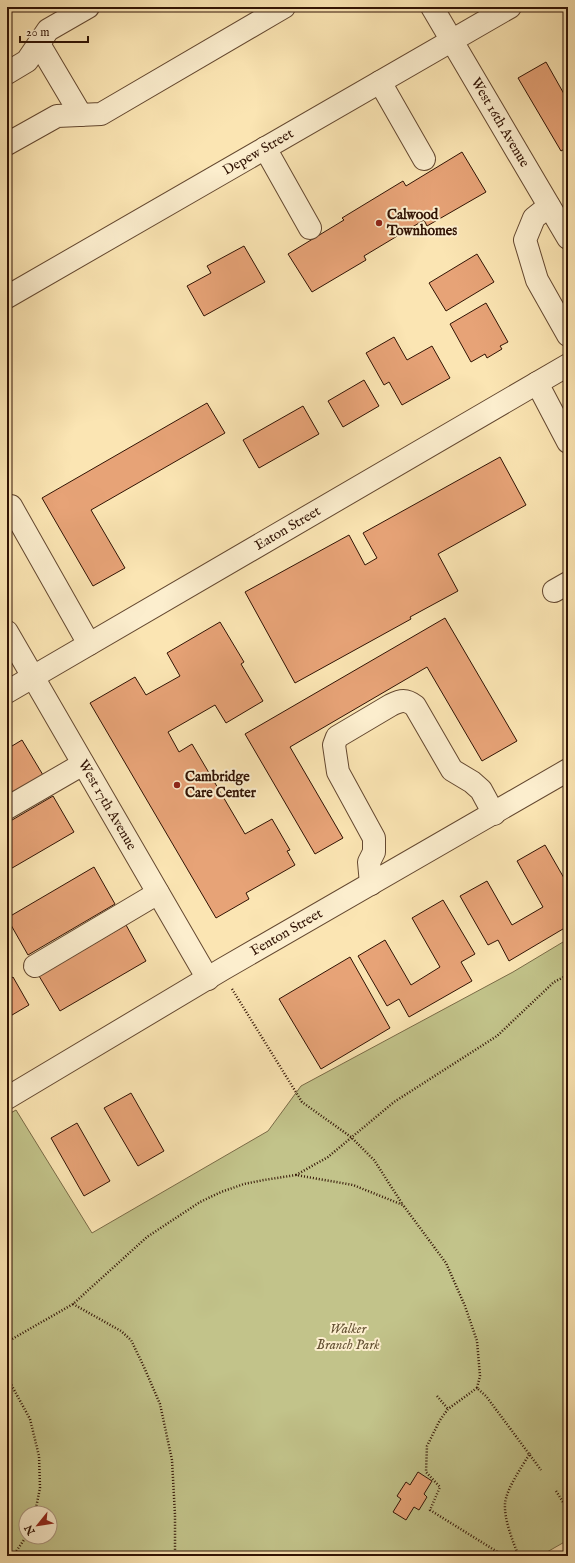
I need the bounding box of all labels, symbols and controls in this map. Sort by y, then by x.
scale bar [20,18,88,44]
text: 20 m [26,25,49,40]
street label: West 16th Avenue [467,74,534,171]
street label: Depew Street [220,125,297,180]
place label: Calwood Townhomes [386,206,457,240]
marker: Calwood Townhomes [374,218,384,228]
street label: Eaton Street [252,502,324,555]
street label: West 17th Avenue [74,757,141,854]
place label: Cambridge Care Center [185,768,257,802]
marker: Cambridge Care Center [172,780,182,790]
street label: Fenton Street [247,904,326,960]
park label: Walker Branch Park [316,1320,380,1354]
north arrow [18,1505,58,1545]
text: N [22,1521,39,1538]

